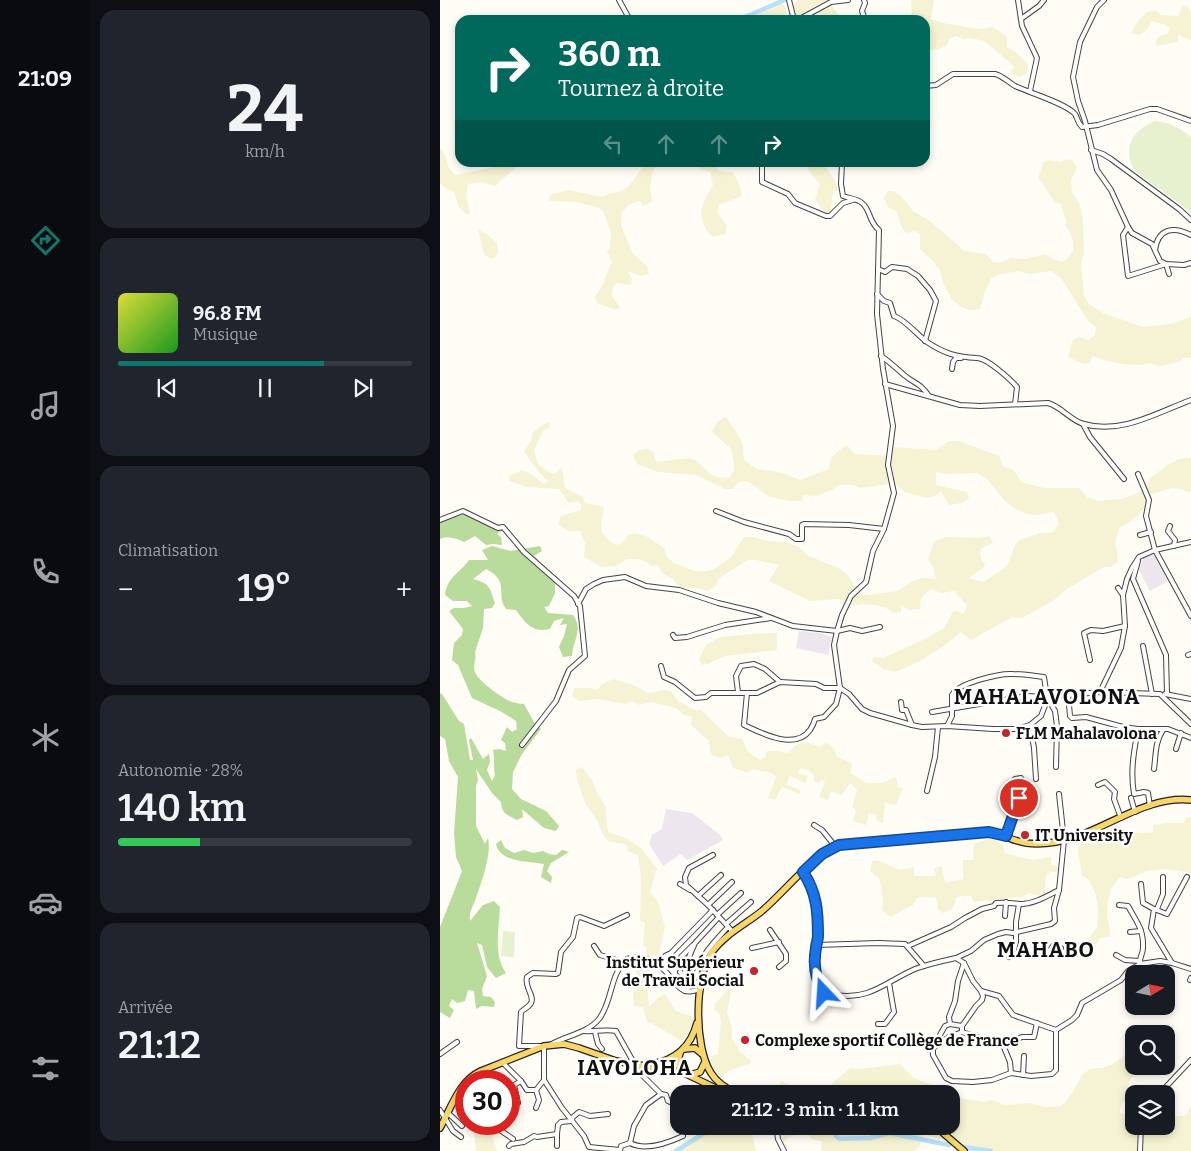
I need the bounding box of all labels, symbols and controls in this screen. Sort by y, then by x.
text: 360 m [558,33,661,75]
icon: right [475,35,540,100]
text: 21:09 [18,65,72,92]
text: 24 [227,70,303,148]
text: Tournez à droite [558,75,724,102]
icon: left [599,130,627,158]
icon: ahead [652,130,680,158]
icon: ahead [705,130,733,158]
icon: right [758,130,786,158]
text: km/h [245,142,285,161]
icon: directions [28,223,63,258]
text: 96.8 FM [193,302,262,325]
text: Musique [193,325,258,344]
icon: previous [153,374,181,402]
icon: pause [251,374,279,402]
icon: next [349,374,377,402]
icon: music [28,388,63,423]
text: Climatisation [118,541,218,560]
icon: phone [28,554,63,589]
text: 19° [237,565,292,611]
text: − [118,573,133,606]
text: + [396,573,412,606]
district label: MAHALAVOLONA [954,684,1140,710]
icon: climate [28,720,63,755]
place label: FLM Mahalavolona [1016,724,1157,743]
marker: FLM Mahalavolona [1000,727,1012,739]
text: Autonomie · 28% [118,761,243,780]
pin [998,777,1040,819]
icon: arrive [1005,784,1033,812]
text: 140 km [118,785,246,831]
place label: IT University [1035,826,1133,845]
marker: IT University [1019,829,1031,841]
icon: car [28,885,63,920]
district label: MAHABO [997,937,1095,963]
place label: Institut Supérieur de Travail Social [606,953,744,990]
marker: Institut Supérieur de Travail Social [748,965,760,977]
north arrow [1125,965,1175,1015]
map controls [1125,965,1175,1135]
position arrow [797,966,849,1018]
text: Arrivée [118,998,173,1017]
text: 21:12 [118,1022,201,1068]
button: search [1125,1025,1175,1075]
place label: Complexe sportif Collège de France [755,1031,1019,1050]
marker: Complexe sportif Collège de France [739,1034,751,1046]
icon: filters [28,1051,63,1086]
district label: IAVOLOHA [577,1055,693,1081]
speed limit sign: 30 [455,1070,520,1135]
button: layers [1125,1085,1175,1135]
text: 21:12 · 3 min · 1.1 km [731,1098,899,1121]

